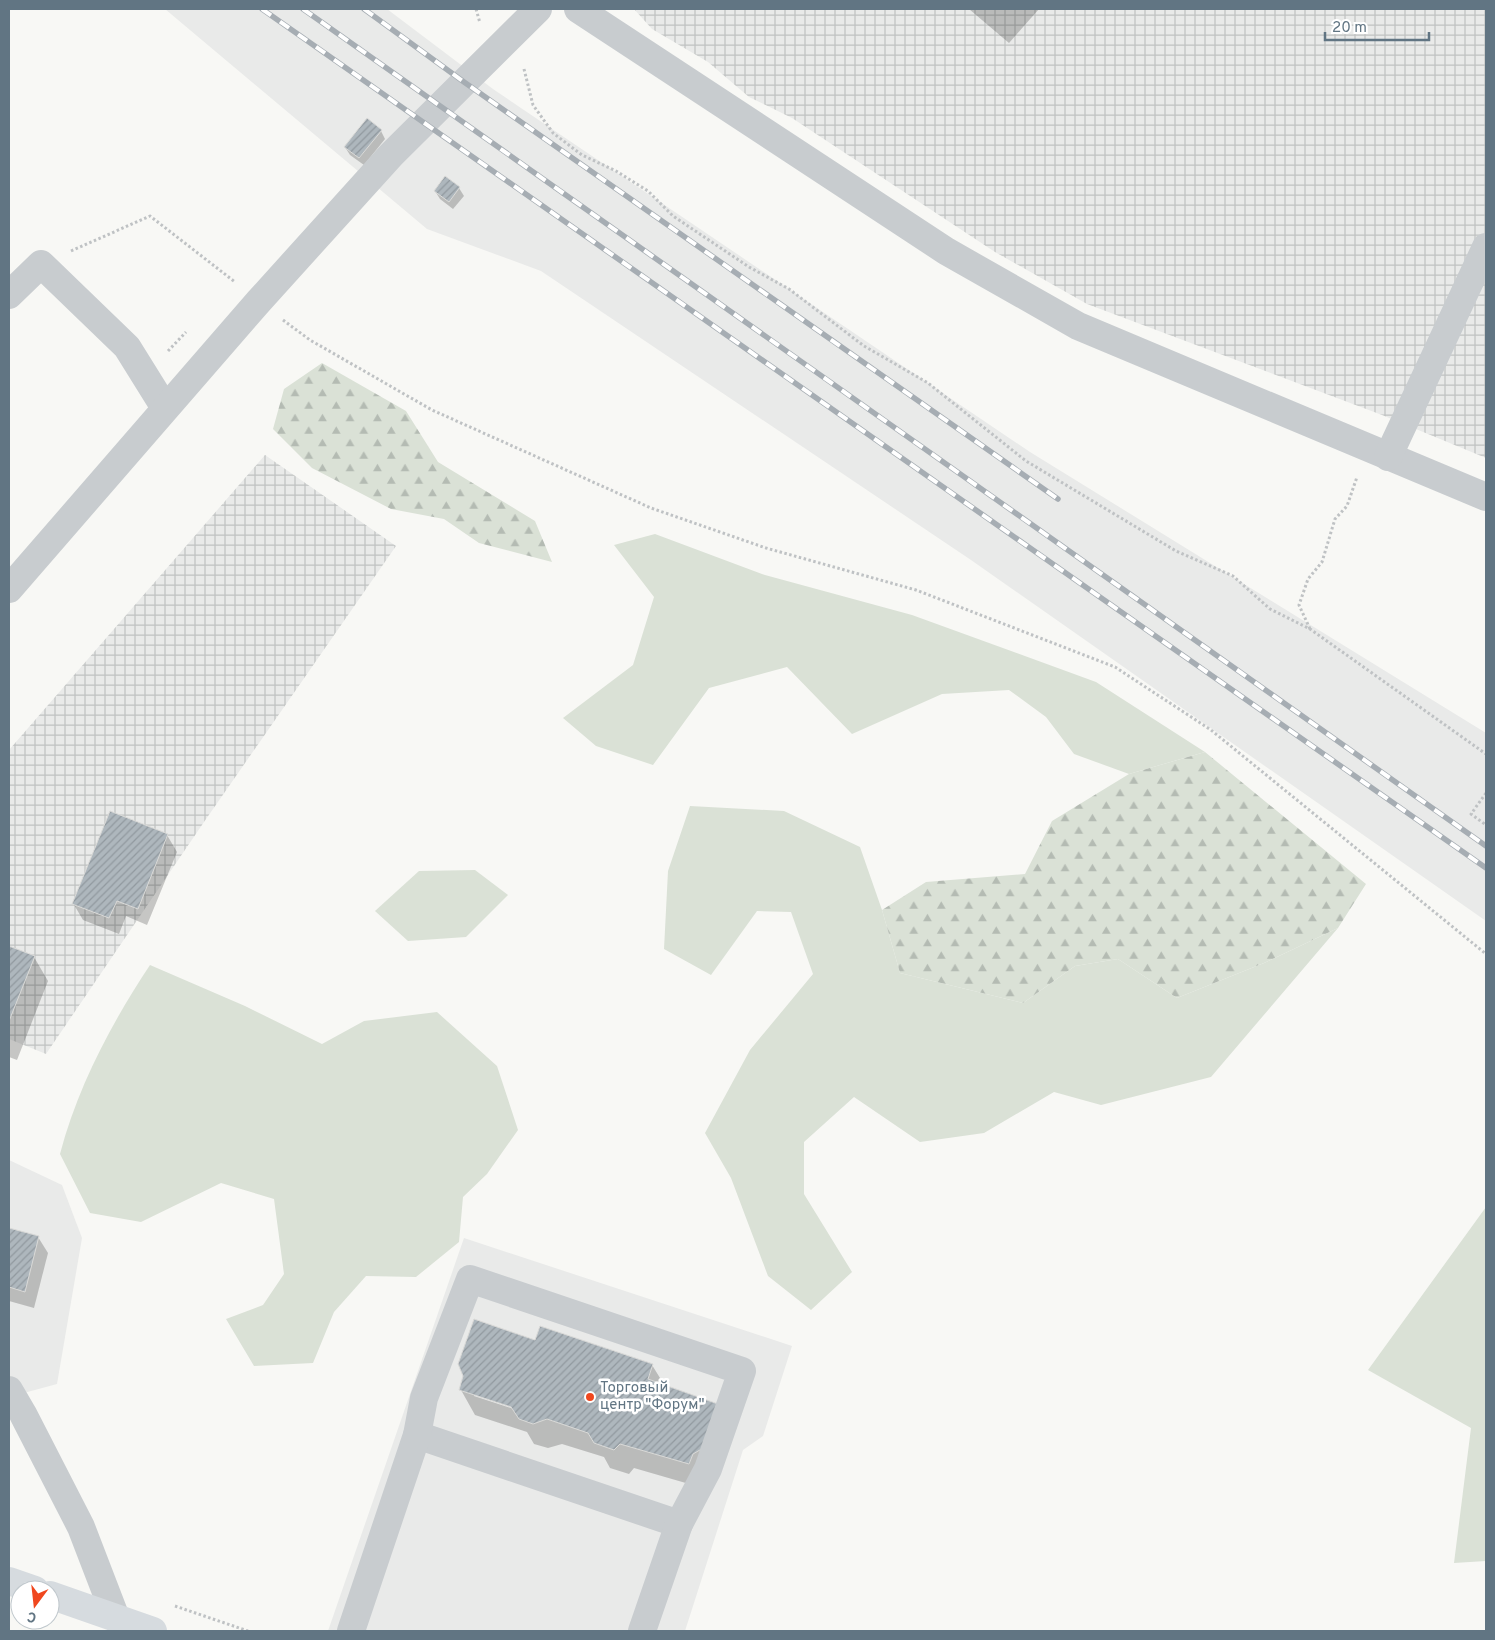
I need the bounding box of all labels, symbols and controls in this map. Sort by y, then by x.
scale bar [1325,10,1429,42]
text: 20 m [1332,19,1367,38]
place label: Торговый центр "Форум" [600,1379,704,1415]
marker: Торговый центр "Форум" [584,1391,596,1403]
north arrow [10,1580,60,1630]
text: С [25,1607,39,1625]

